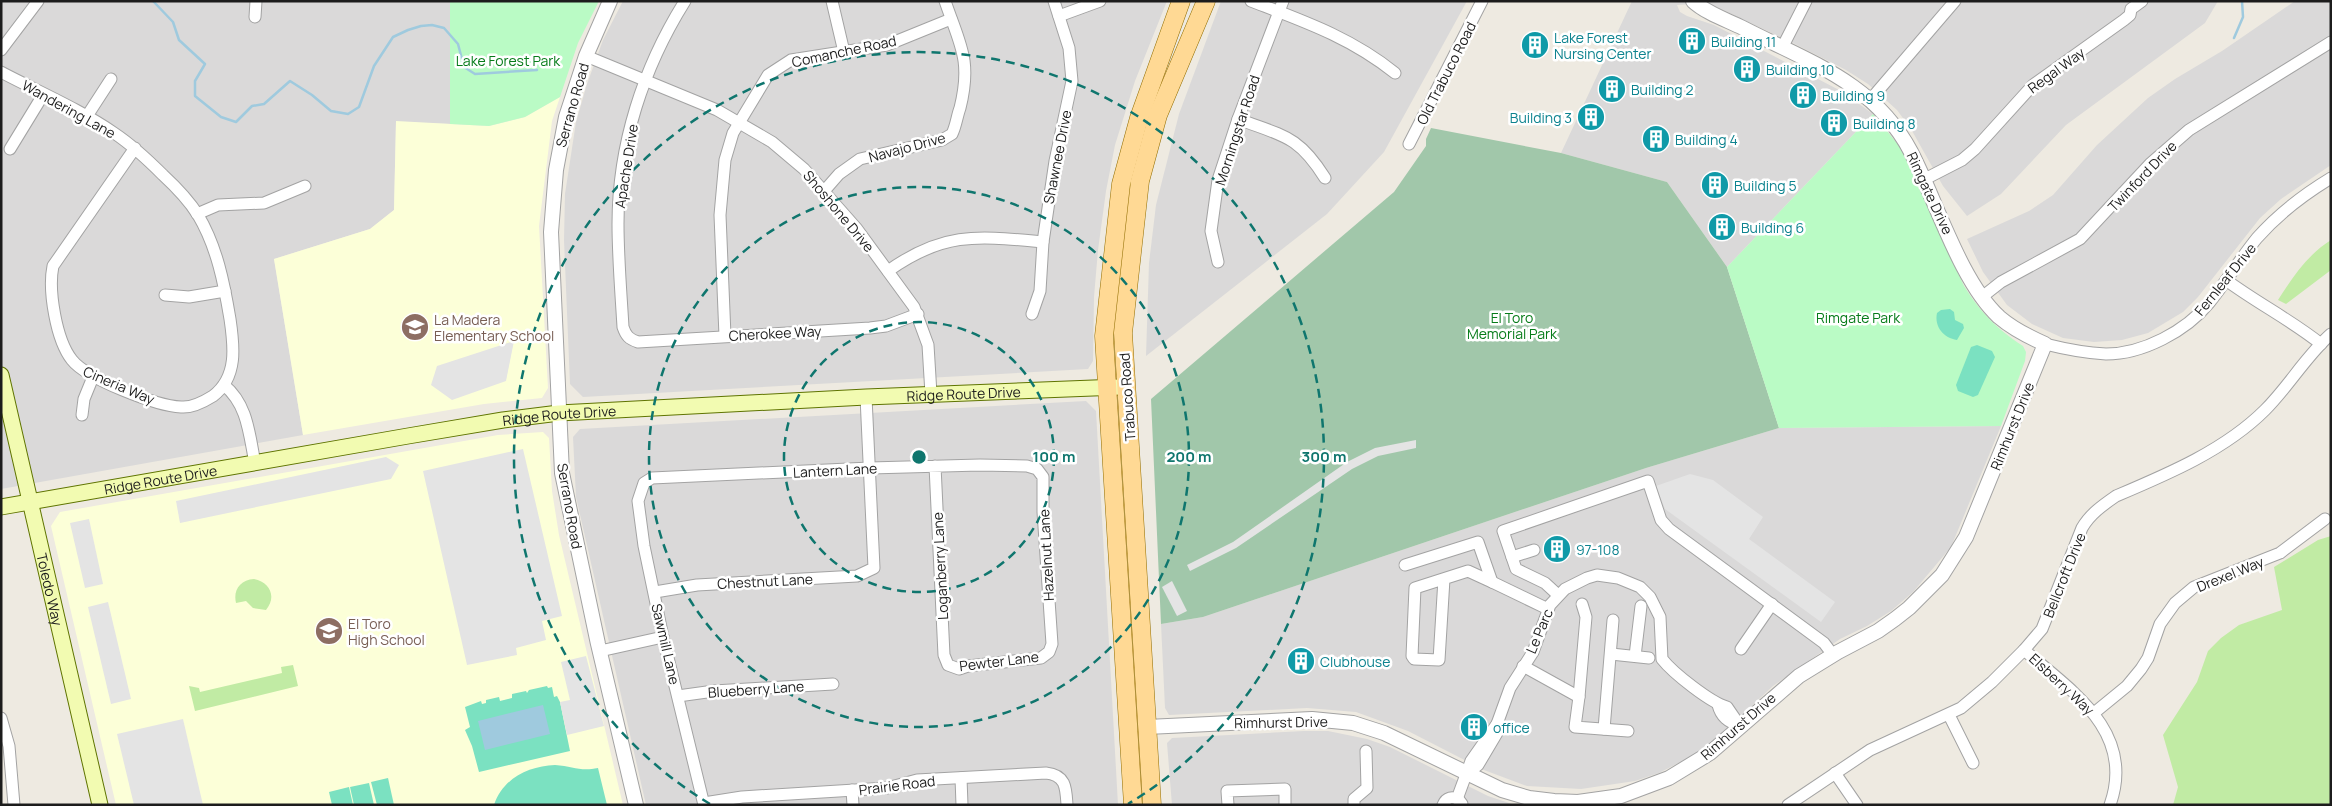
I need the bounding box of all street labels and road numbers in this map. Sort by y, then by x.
street label: Old Trabuco Road [1412,18,1480,128]
street label: Comanche Road [790,31,898,71]
street label: Regal Way [2024,42,2089,97]
street label: Serrano Road [551,61,593,149]
street label: Morningstar Road [1210,72,1264,188]
street label: Wandering Lane [19,75,119,143]
street label: Shawnee Drive [1039,108,1075,206]
street label: Apache Drive [610,123,642,209]
street label: Navajo Drive [866,128,948,166]
street label: Twinford Drive [2103,136,2181,216]
street label: Rimgate Drive [1903,149,1957,237]
street label: Shoshone Drive [799,166,879,256]
street label: Fernleaf Drive [2190,239,2260,319]
street label: Cherokee Way [728,321,822,345]
street label: Trabuco Road [1114,352,1140,442]
street label: Cineria Way [80,361,158,409]
street label: Rimhurst Drive [1986,379,2038,473]
street label: Ridge Route Drive [906,381,1021,405]
street label: Ridge Route Drive [501,401,617,430]
street label: Lantern Lane [792,458,878,482]
street label: Ridge Route Drive [103,460,218,498]
street label: Serrano Road [553,462,587,550]
street label: Hazelnut Lane [1034,509,1058,601]
street label: Loganberry Lane [928,512,952,620]
street label: Bellcroft Drive [2038,530,2090,620]
street label: Toledo Way [33,551,68,628]
street label: Drexel Way [2194,552,2267,596]
street label: Chestnut Lane [717,569,813,593]
street label: Sawmill Lane [647,602,685,686]
street label: Le Parc [1521,606,1557,656]
street label: Pewter Lane [958,647,1040,675]
street label: Elsberry Way [2025,649,2099,719]
street label: Blueberry Lane [707,676,805,702]
street label: Rimhurst Drive [1696,688,1780,764]
street label: Rimhurst Drive [1234,712,1328,732]
street label: Prairie Road [858,771,936,799]

